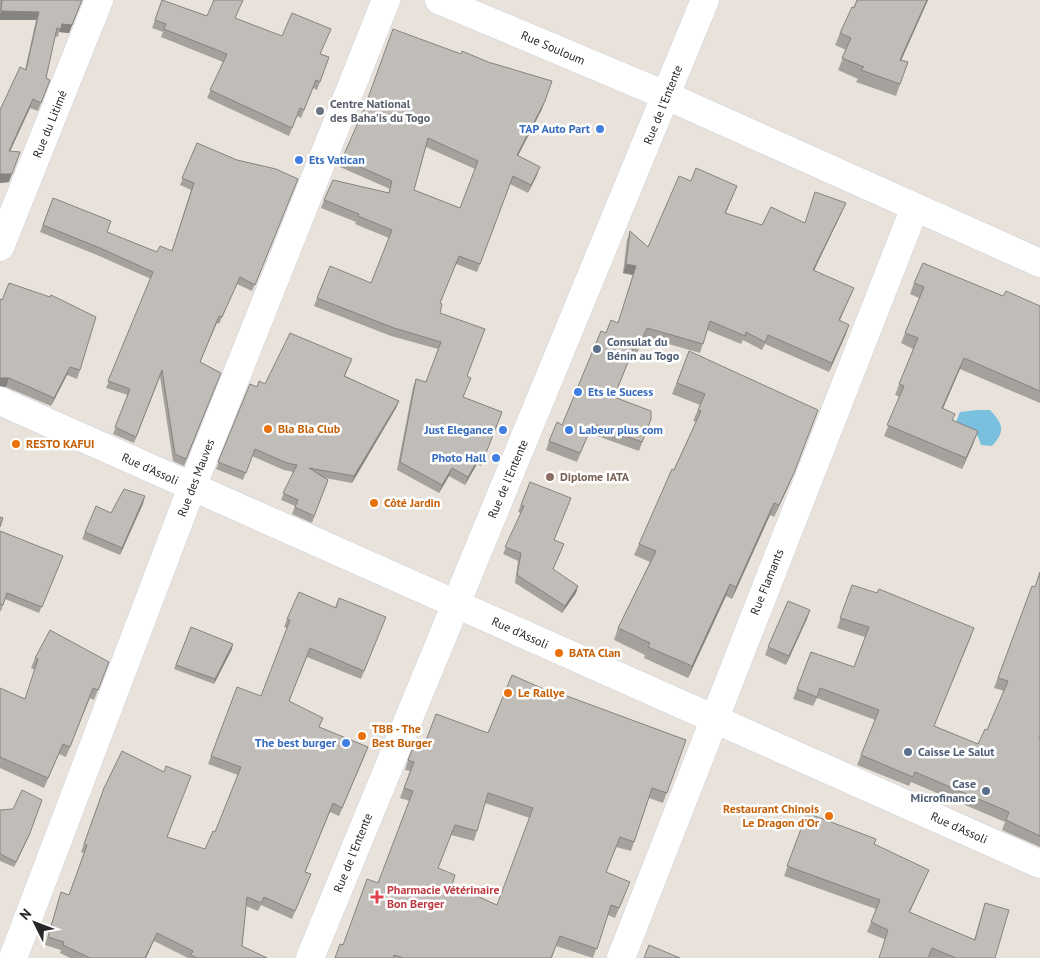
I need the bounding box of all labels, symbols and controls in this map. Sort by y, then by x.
street label: Rue Souloum [519,27,588,68]
street label: Rue de l'Entente [640,63,685,147]
street label: Rue du Litimé [29,88,70,160]
place label: Centre National des Baha'is du Togo [330,96,431,125]
marker: Centre National des Baha'is du Togo [314,105,326,117]
place label: TAP Auto Part [519,121,591,136]
marker: TAP Auto Part [594,123,606,135]
place label: Ets Vatican [309,152,365,167]
marker: Ets Vatican [293,154,305,166]
place label: Consulat du Bénin au Togo [607,334,680,363]
marker: Consulat du Bénin au Togo [591,343,603,355]
place label: Ets le Sucess [588,384,653,399]
marker: Ets le Sucess [572,386,584,398]
place label: Bla Bla Club [278,421,341,436]
place label: Just Elegance [423,422,493,437]
place label: Labeur plus com [579,422,663,437]
marker: Bla Bla Club [262,423,274,435]
marker: Just Elegance [497,424,509,436]
marker: Labeur plus com [563,424,575,436]
place label: RESTO KAFUI [26,436,95,451]
street label: Rue des Mauves [174,437,217,519]
street label: Rue de l'Entente [484,437,531,521]
marker: RESTO KAFUI [10,438,22,450]
street label: Rue d'Assoli [119,449,181,488]
place label: Photo Hall [432,450,486,465]
marker: Photo Hall [490,452,502,464]
place label: Diplome IATA [560,469,630,484]
marker: Diplome IATA [544,471,556,483]
place label: Côté Jardin [384,495,440,510]
marker: Côté Jardin [368,497,380,509]
street label: Rue Flamants [747,547,787,617]
street label: Rue d'Assoli [489,613,551,652]
place label: BATA Clan [569,645,621,660]
marker: BATA Clan [553,647,565,659]
place label: Le Rallye [518,685,565,700]
marker: Le Rallye [502,687,514,699]
place label: TBB - The Best Burger [372,721,433,750]
marker: TBB - The Best Burger [356,730,368,742]
place label: The best burger [255,735,337,750]
marker: The best burger [340,737,352,749]
place label: Caisse Le Salut [918,744,995,759]
marker: Caisse Le Salut [902,746,914,758]
place label: Case Microfinance [911,776,976,805]
marker: Case Microfinance [980,785,992,797]
place label: Restaurant Chinois Le Dragon d'Or [723,801,820,830]
street label: Rue d'Assoli [928,808,990,847]
marker: Restaurant Chinois Le Dragon d'Or [823,810,835,822]
street label: Rue de l'Entente [330,811,375,895]
place label: Pharmacie Vétérinaire Bon Berger [387,882,500,911]
marker: Pharmacie Vétérinaire Bon Berger [371,891,383,903]
north arrow [10,898,60,948]
text: N [16,905,35,924]

